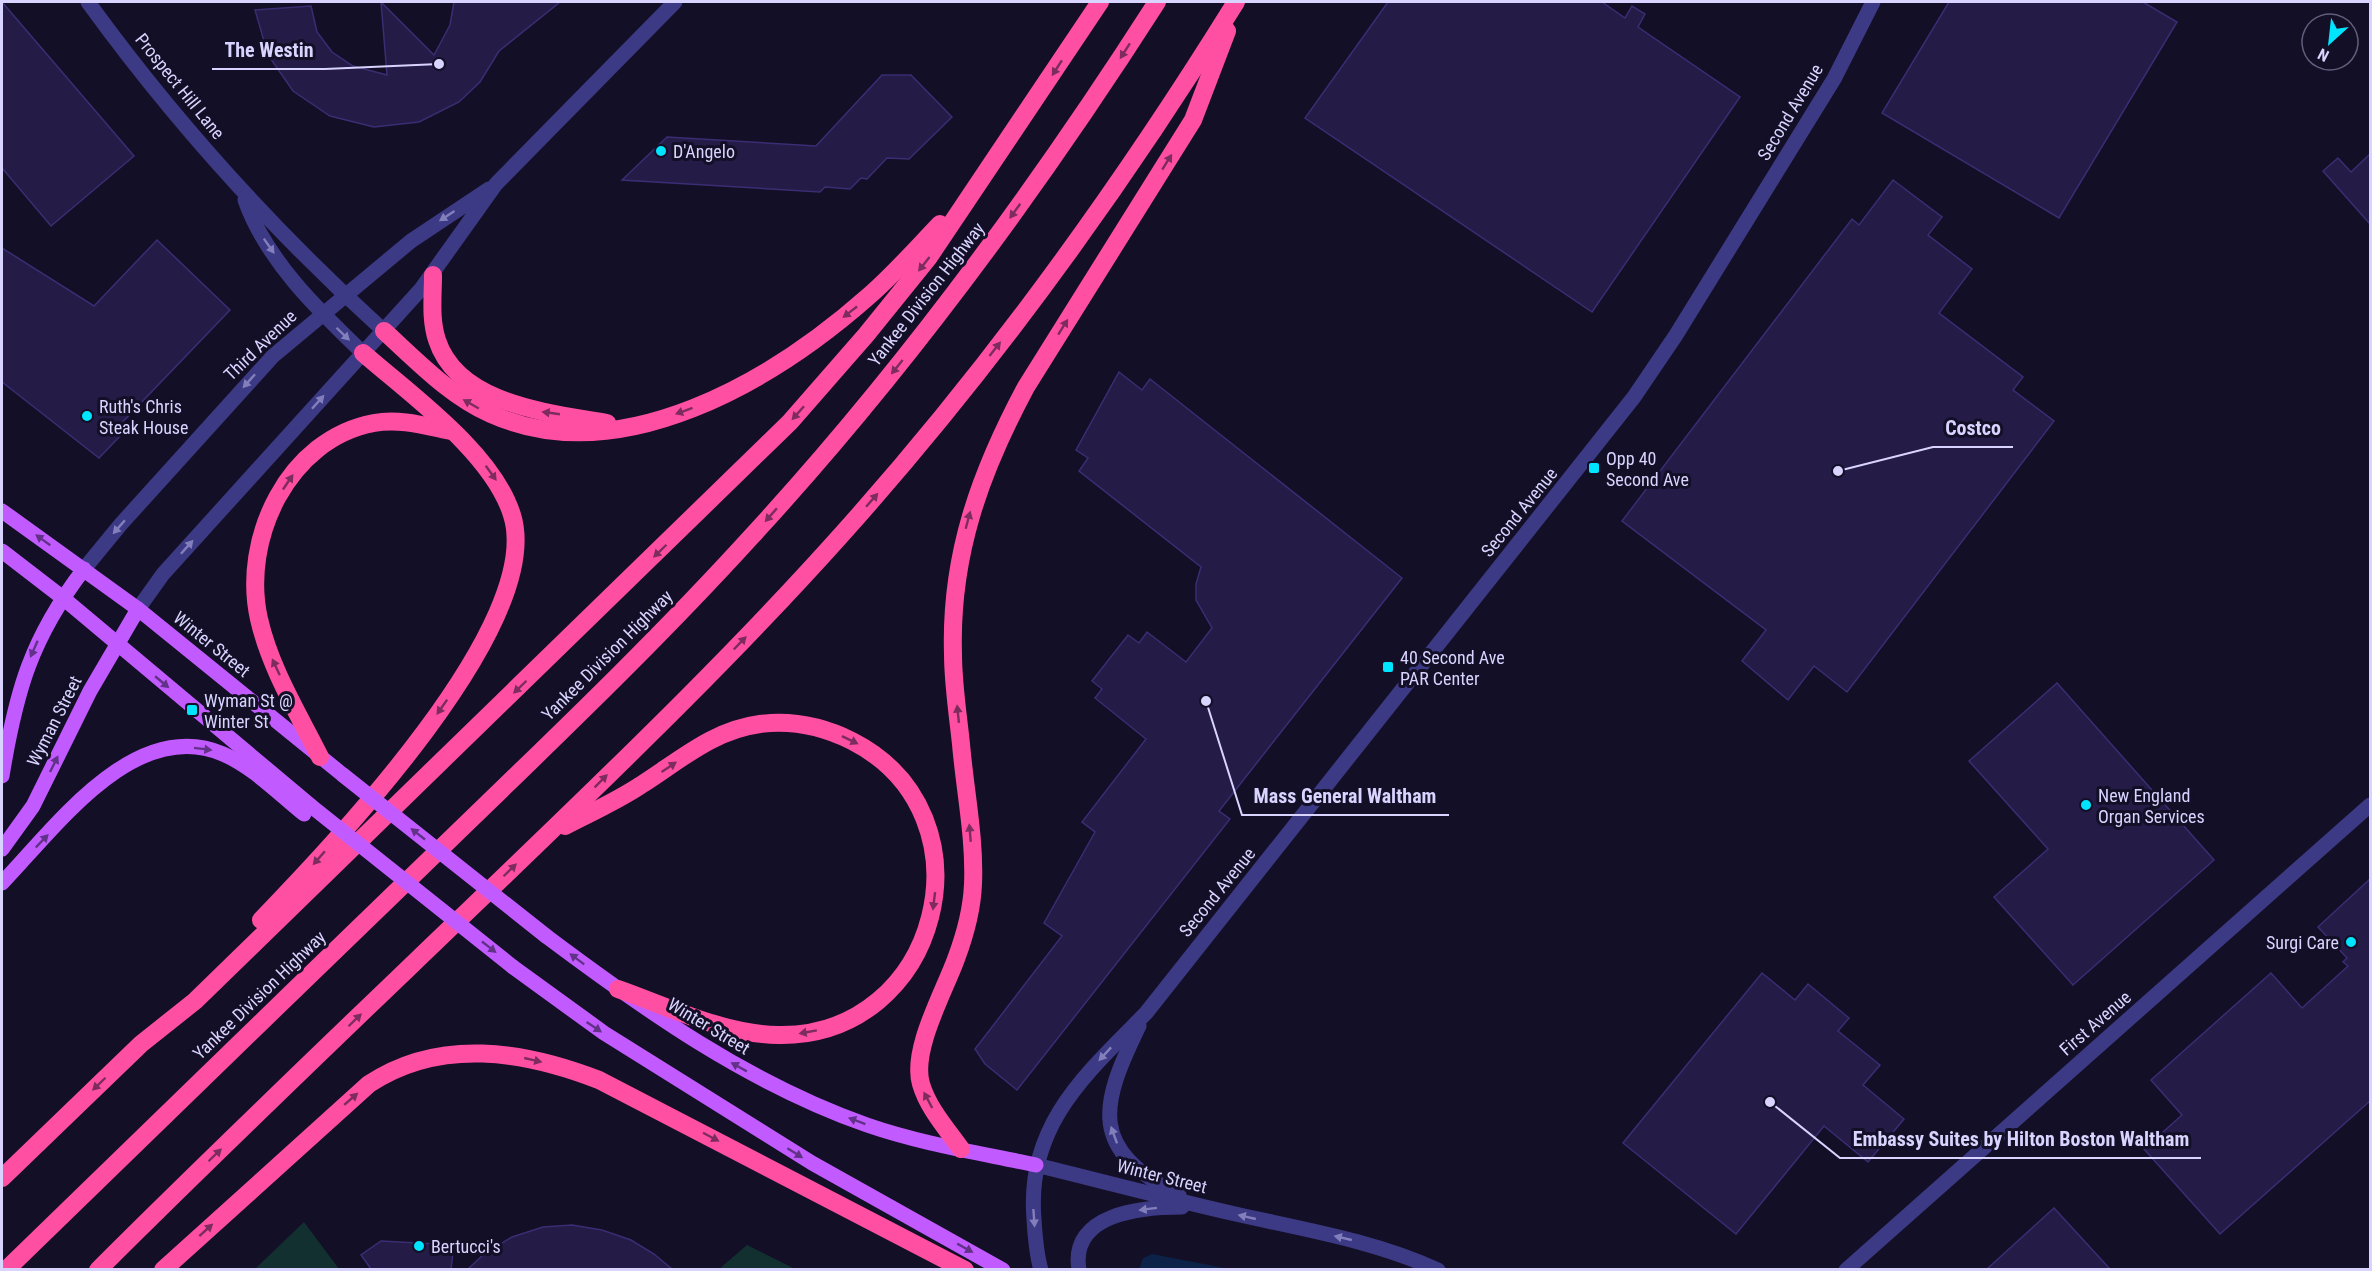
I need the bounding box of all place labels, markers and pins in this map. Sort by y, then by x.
callout: The Westin [212,31,325,69]
place label: D'Angelo [673,141,735,162]
marker: D'Angelo [654,144,668,158]
place label: Ruth's Chris Steak House [99,396,189,438]
marker: Ruth's Chris Steak House [80,409,94,423]
callout: Costco [1933,409,2013,447]
place label: Opp 40 Second Ave [1606,448,1689,490]
marker: Opp 40 Second Ave [1587,461,1601,475]
place label: 40 Second Ave PAR Center [1400,647,1505,689]
marker: 40 Second Ave PAR Center [1381,660,1395,674]
place label: Wyman St @ Winter St [204,690,293,732]
marker: Wyman St @ Winter St [185,703,199,717]
callout: Mass General Waltham [1242,777,1449,815]
place label: New England Organ Services [2098,785,2205,827]
marker: New England Organ Services [2079,798,2093,812]
place label: Surgi Care [2266,932,2339,953]
marker: Surgi Care [2344,935,2358,949]
callout: Embassy Suites by Hilton Boston Waltham [1840,1120,2201,1158]
place label: Bertucci's [431,1236,501,1257]
marker: Bertucci's [412,1239,426,1253]

